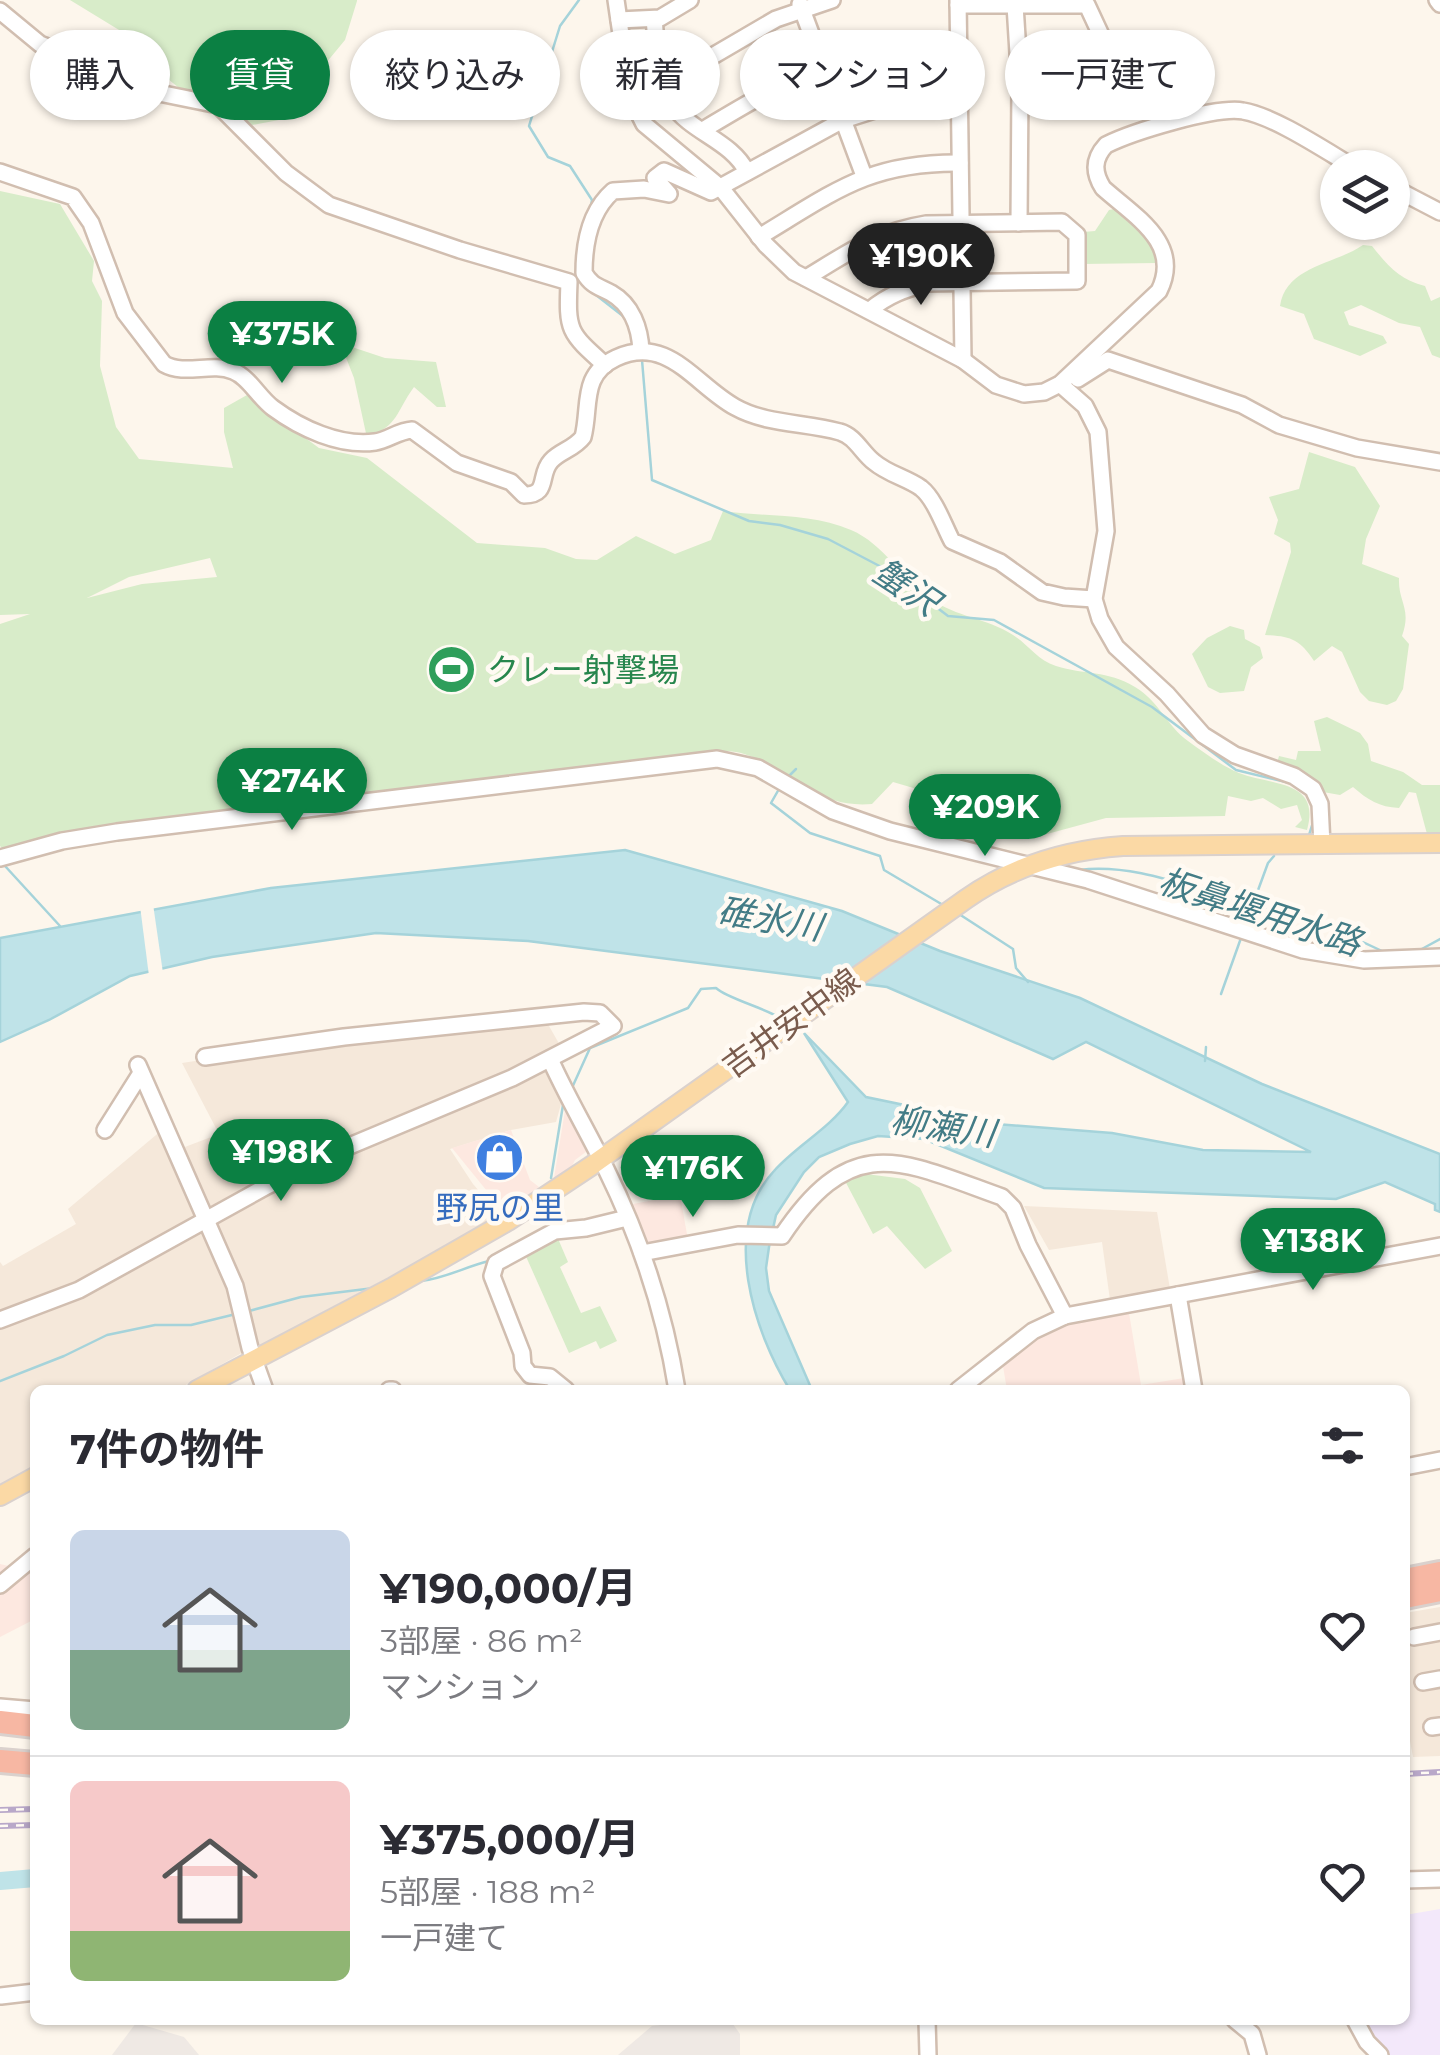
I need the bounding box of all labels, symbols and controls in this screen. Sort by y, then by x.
chip: 購入 [30,30,170,120]
chip: 賃貸 [190,30,330,120]
chip: 絞り込み [350,30,560,120]
chip: 新着 [580,30,720,120]
chip: マンション [740,30,985,120]
chip: 一戸建て [1005,30,1215,120]
map controls [1320,150,1410,240]
button: layers [1320,150,1410,240]
pin: ¥190K [851,223,991,308]
text: ¥190K [870,236,972,275]
pin: ¥375K [212,301,352,386]
text: ¥375K [230,314,334,353]
water label: 蟹沢 [865,549,951,626]
sports icon: クレー射撃場 [426,644,478,696]
place label: クレー射撃場 [487,650,679,689]
pin: ¥274K [222,748,362,833]
text: ¥274K [239,761,345,800]
pin: ¥209K [915,774,1055,859]
text: ¥209K [931,787,1039,826]
water label: 板鼻堰用水路 [1154,859,1370,965]
water label: 碓氷川 [715,888,829,949]
street label: 吉井安中線 [715,960,867,1085]
water label: 柳瀬川 [888,1098,1002,1156]
pin: ¥198K [211,1119,351,1204]
text: ¥198K [230,1132,332,1171]
shop icon: 野尻の里 [474,1132,526,1184]
pin: ¥176K [623,1135,763,1220]
text: ¥176K [643,1148,743,1187]
place label: 野尻の里 [436,1188,564,1227]
pin: ¥138K [1243,1208,1383,1293]
text: ¥138K [1263,1221,1363,1260]
icon: filters [1315,1418,1370,1473]
text: 7件の物件 [70,1423,264,1475]
text: ¥190,000/月 [380,1562,637,1614]
icon: home [150,1570,270,1690]
icon: heart [1315,1603,1370,1658]
text: 3部屋 · 86 m² [380,1621,583,1660]
text: マンション [380,1667,540,1706]
text: ¥375,000/月 [380,1813,640,1865]
icon: home [150,1821,270,1941]
icon: heart [1315,1854,1370,1909]
text: 5部屋 · 188 m² [380,1872,595,1911]
text: 一戸建て [380,1918,508,1957]

